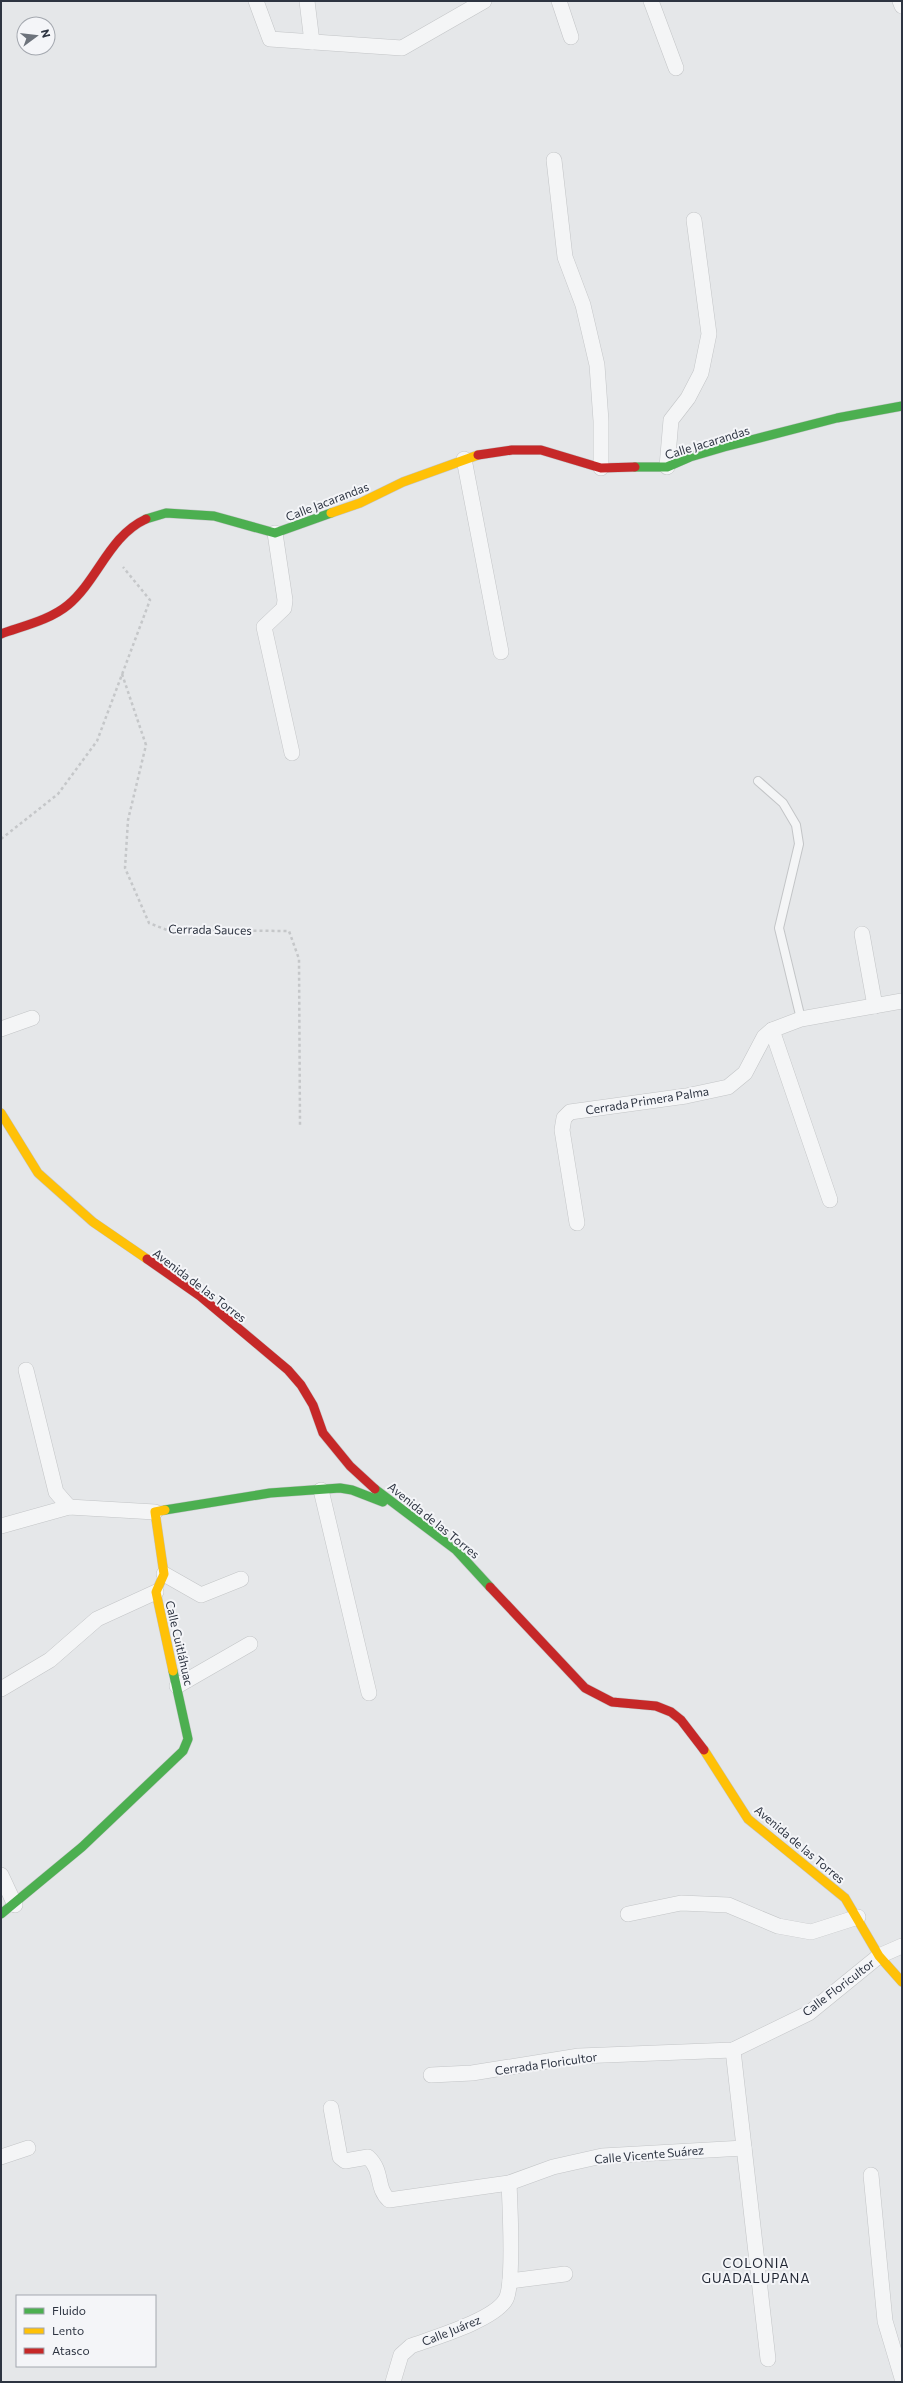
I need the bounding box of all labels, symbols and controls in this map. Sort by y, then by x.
north arrow [16,16,56,56]
text: N [39,28,53,39]
street label: Calle Jacarandas [663,422,751,462]
street label: Calle Jacarandas [284,479,371,524]
street label: Cerrada Sauces [168,921,252,937]
street label: Cerrada Primera Palma [584,1083,710,1117]
street label: Avenida de las Torres [151,1245,249,1325]
street label: Avenida de las Torres [386,1479,482,1561]
street label: Calle Cuitláhuac [163,1599,197,1687]
street label: Avenida de las Torres [752,1802,848,1886]
street label: Calle Floricultor [799,1955,877,2019]
street label: Cerrada Floricultor [494,2049,598,2077]
street label: Calle Vicente Suárez [594,2142,704,2166]
district label: COLONIA GUADALUPANA [702,2255,810,2286]
legend [16,2295,156,2367]
text: Fluido [52,2303,86,2317]
street label: Calle Juárez [419,2312,483,2349]
text: Lento [52,2323,84,2337]
text: Atasco [52,2343,90,2357]

